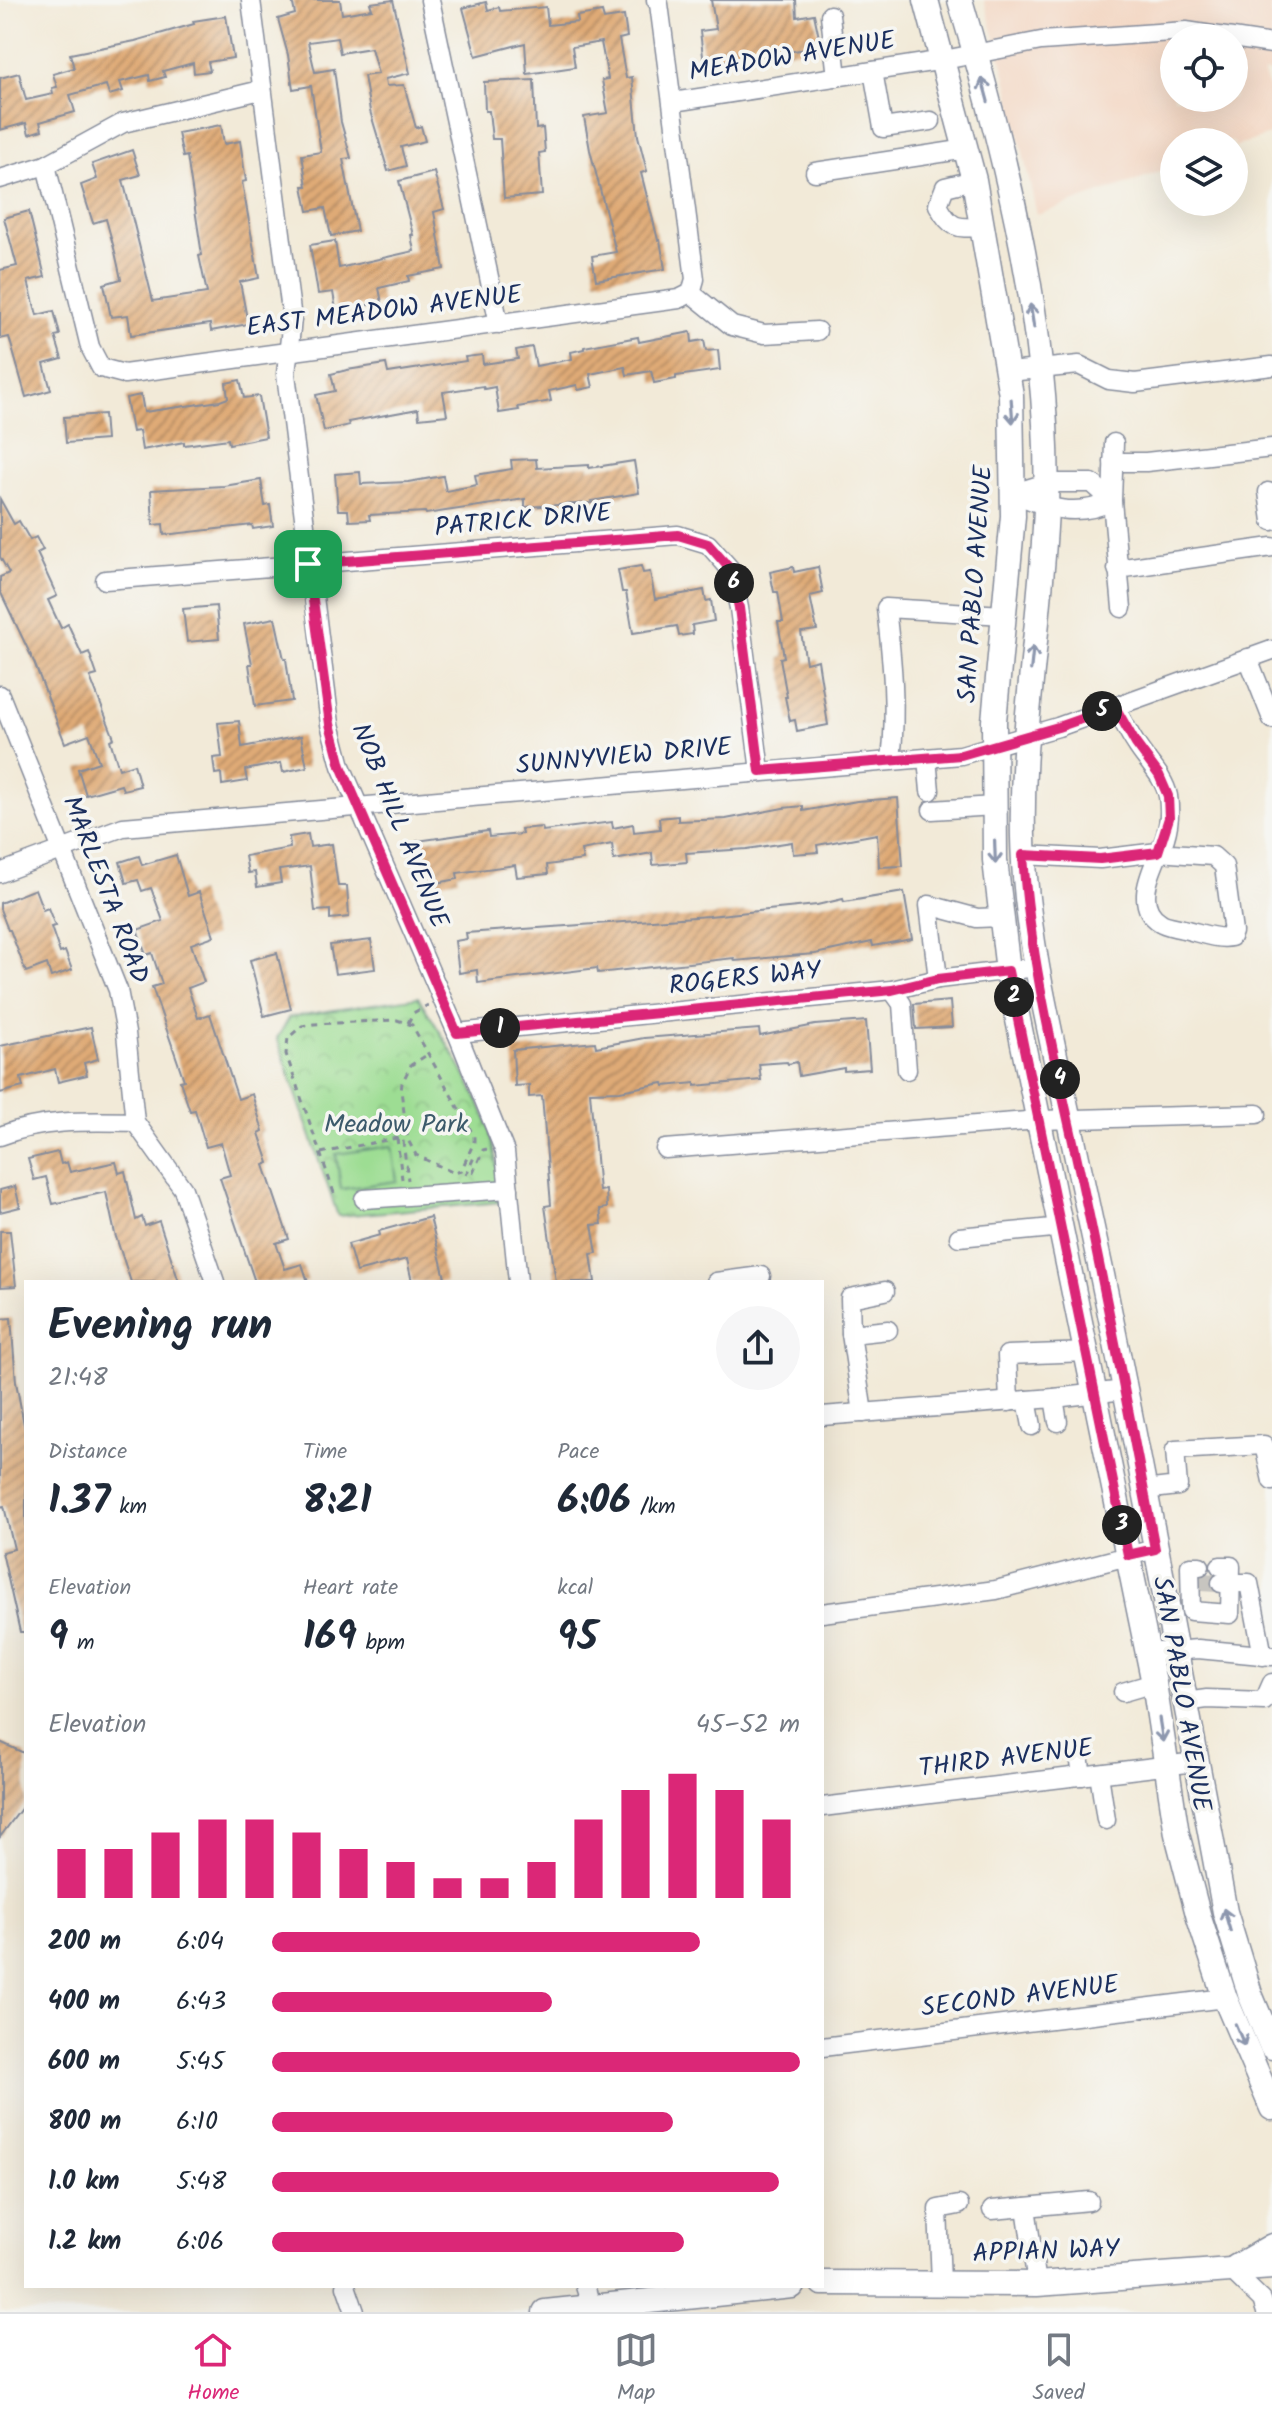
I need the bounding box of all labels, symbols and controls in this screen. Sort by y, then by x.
street label: MEADOW AVENUE [686,20,899,94]
map controls [1160,24,1248,216]
button: locate [1160,24,1248,112]
one-way arrow [976,78,991,104]
button: layers [1160,128,1248,216]
street label: EAST MEADOW AVENUE [244,274,525,350]
one-way arrow [1024,304,1039,329]
one-way arrow [1005,397,1020,424]
street label: SAN PABLO AVENUE [947,463,1005,704]
street label: PATRICK DRIVE [433,492,614,550]
pin [274,530,342,598]
icon: arrive [286,542,330,586]
pin: 6 [714,563,754,603]
text: 6 [728,565,740,600]
one-way arrow [1024,645,1039,672]
pin: 5 [1082,691,1122,731]
text: 5 [1096,693,1108,728]
street label: NOB HILL AVENUE [339,717,460,936]
street label: SUNNYVIEW DRIVE [514,727,734,787]
street label: MARLESTA ROAD [50,790,160,990]
one-way arrow [988,838,1003,865]
street label: ROGERS WAY [667,950,824,1008]
pin: 2 [994,977,1034,1017]
text: 2 [1008,979,1020,1014]
pin: 1 [480,1008,520,1048]
text: 1 [497,1010,503,1045]
pin: 4 [1040,1059,1080,1099]
text: 4 [1054,1061,1066,1096]
park label: Meadow Park [324,1104,469,1146]
text: Evening run [48,1292,272,1362]
button: share [716,1306,800,1390]
text: 21:48 [48,1357,108,1399]
text: Distance [48,1435,127,1470]
text: Time [303,1435,347,1470]
text: Pace [557,1435,599,1470]
text: 1.37 [48,1470,110,1534]
text: 8:21 [303,1470,372,1534]
text: 6:06 [557,1470,631,1534]
text: km [110,1490,147,1525]
text: /km [631,1490,676,1525]
pin: 3 [1102,1505,1142,1545]
text: 3 [1116,1507,1128,1542]
text: Elevation [48,1571,131,1606]
text: Heart rate [303,1571,398,1606]
text: kcal [557,1571,593,1606]
street label: SAN PABLO AVENUE [1140,1573,1222,1816]
text: 9 [48,1606,68,1670]
text: 169 [303,1606,357,1670]
text: 95 [557,1606,598,1670]
text: m [68,1626,95,1661]
text: bpm [357,1626,405,1661]
text: Elevation [48,1704,146,1746]
text: 45–52 m [696,1704,800,1746]
one-way arrow [1154,1717,1169,1742]
street label: THIRD AVENUE [917,1727,1096,1791]
one-way arrow [1219,1908,1234,1934]
text: 200 m [48,1921,121,1963]
text: 6:04 [176,1921,224,1963]
street label: SECOND AVENUE [919,1964,1122,2030]
text: 400 m [48,1981,120,2023]
text: 6:43 [176,1981,226,2023]
one-way arrow [1234,2022,1249,2047]
text: 600 m [48,2041,120,2083]
text: 5:45 [176,2041,225,2083]
text: 800 m [48,2101,121,2143]
text: 6:10 [176,2101,218,2143]
text: 1.0 km [48,2161,119,2203]
text: 5:48 [176,2161,226,2203]
text: 1.2 km [48,2221,121,2263]
text: 6:06 [176,2221,224,2263]
street label: APPIAN WAY [972,2228,1121,2276]
tab: Home [187,2328,239,2411]
tab: Map [614,2328,658,2411]
tab: Saved [1033,2328,1085,2411]

